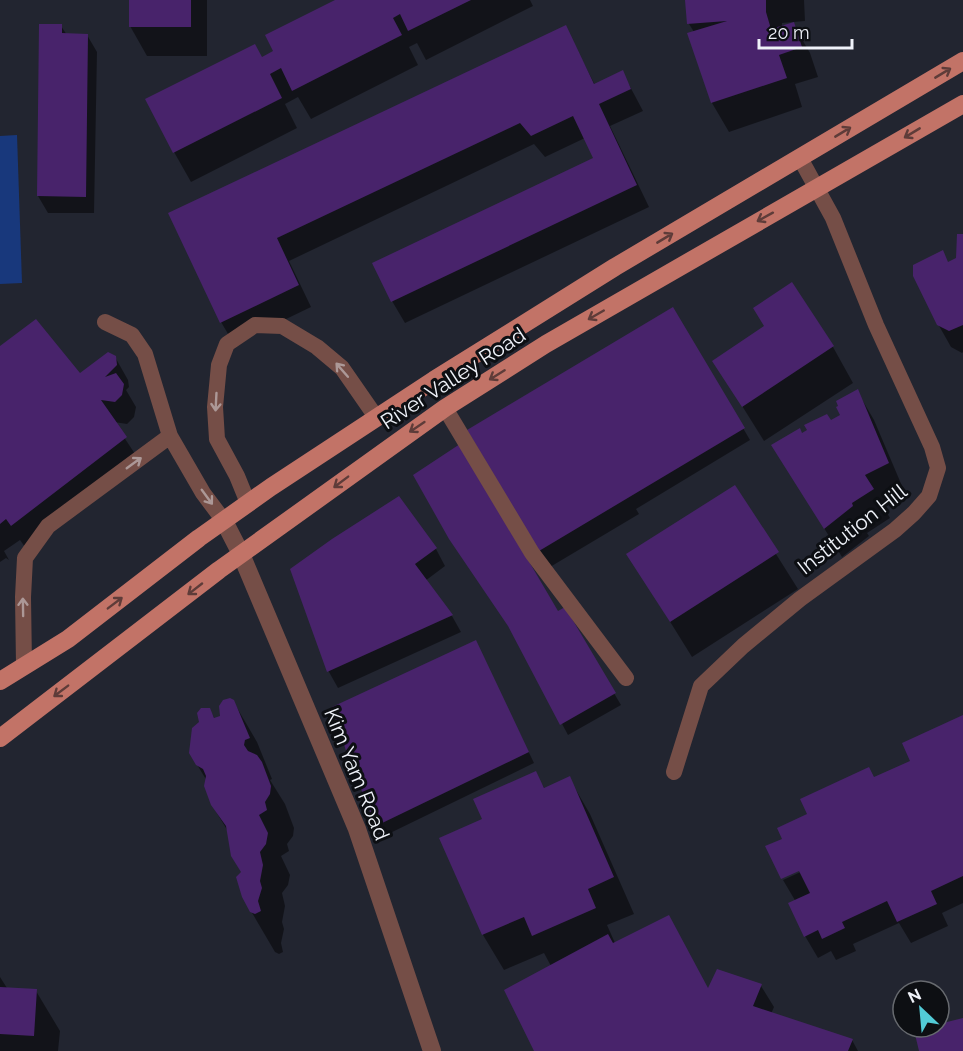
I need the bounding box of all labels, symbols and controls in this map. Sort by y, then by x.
scale bar [759,12,852,50]
text: 20 m [768,22,810,43]
one-way arrow [934,66,951,78]
one-way arrow [834,126,851,138]
one-way arrow [904,127,921,139]
one-way arrow [757,212,775,223]
one-way arrow [656,231,673,243]
one-way arrow [588,309,605,321]
street label: River Valley Road [376,322,530,434]
one-way arrow [335,363,349,378]
one-way arrow [489,370,506,382]
one-way arrow [210,391,221,411]
one-way arrow [409,421,425,433]
one-way arrow [125,457,141,469]
one-way arrow [334,475,350,488]
street label: Institution Hill [792,478,912,579]
one-way arrow [201,489,213,505]
one-way arrow [187,582,203,595]
one-way arrow [18,597,29,617]
one-way arrow [106,597,122,610]
one-way arrow [53,685,69,698]
street label: Kim Yam Road [319,704,395,844]
north arrow [891,979,951,1039]
text: N [905,985,924,1007]

